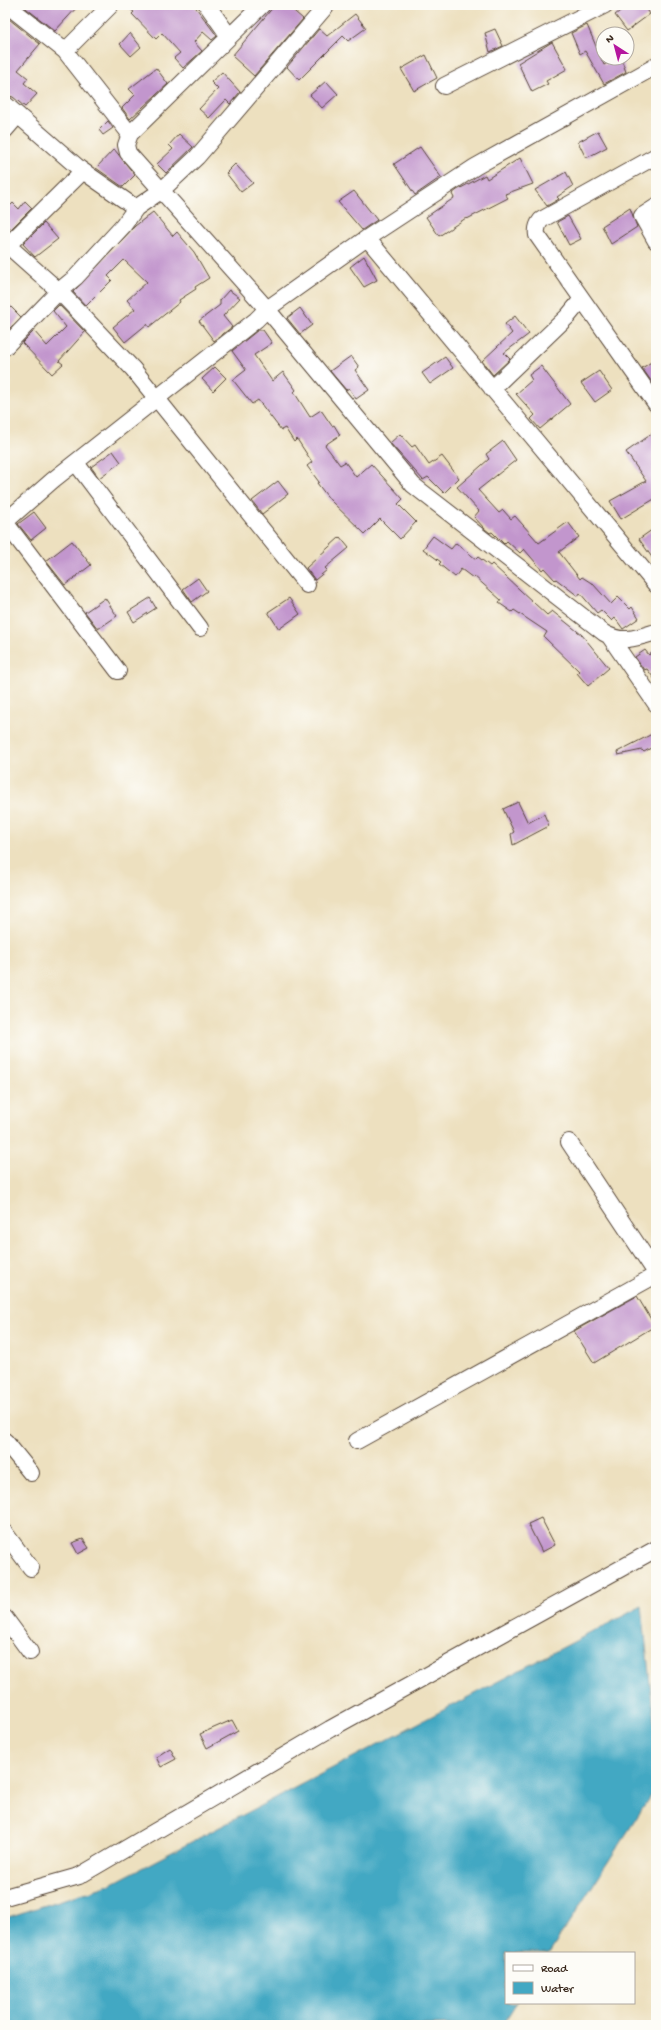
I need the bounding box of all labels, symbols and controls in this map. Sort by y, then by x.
north arrow [595,26,635,66]
text: N [604,33,617,46]
legend [505,1952,635,2004]
text: Road [541,1963,568,1977]
text: Water [541,1983,575,1997]

